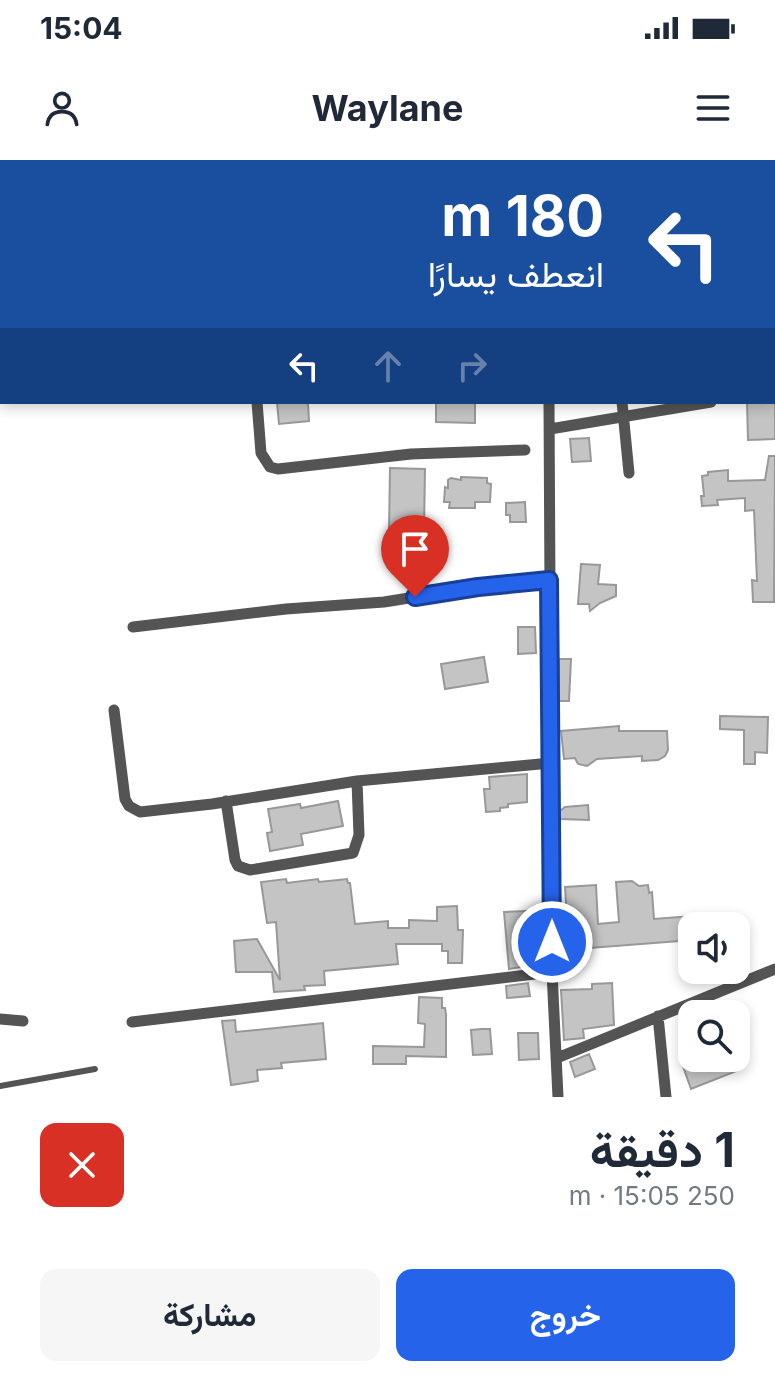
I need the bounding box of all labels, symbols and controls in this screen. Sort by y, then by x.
text: 15:04 [40,10,123,46]
icon: person [40,86,84,130]
text: Waylane [312,86,463,130]
icon: menu [691,86,735,130]
text: 180 m [441,182,604,250]
icon: left [632,192,736,296]
text: انعطف يسارًا [428,252,604,296]
icon: left [282,344,326,388]
icon: ahead [366,344,410,388]
icon: right [450,344,494,388]
pin [381,515,449,597]
icon: arrive [393,527,437,571]
position arrow [510,900,594,984]
map controls [678,912,750,1072]
button: sound [678,912,750,984]
button: search [678,1000,750,1072]
text: 1 دقيقة [590,1120,735,1179]
button: close [40,1123,124,1207]
text: 250 m · 15:05 [569,1180,735,1211]
button: مشاركة [40,1269,380,1361]
button: خروج [396,1269,735,1361]

